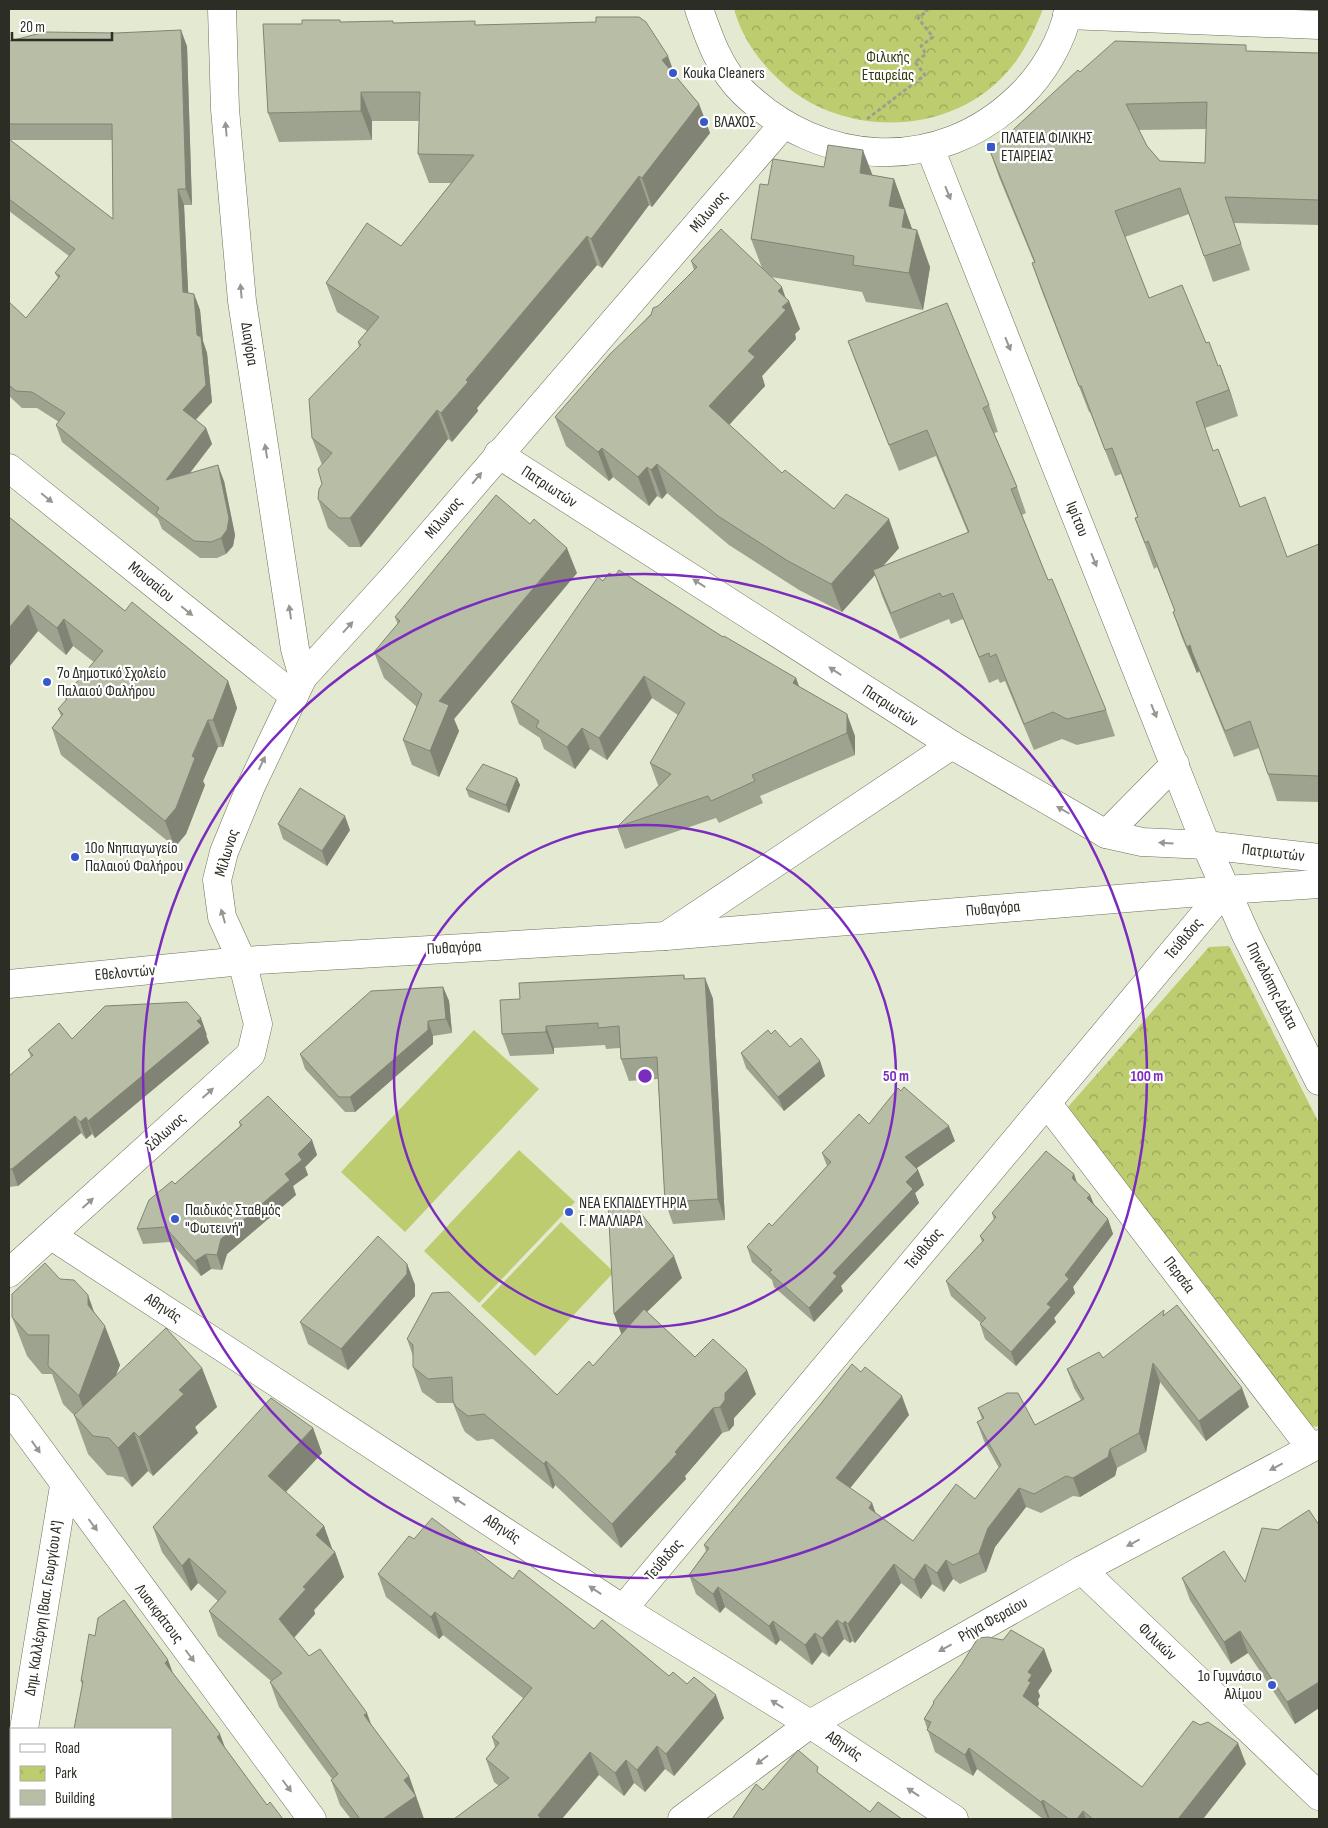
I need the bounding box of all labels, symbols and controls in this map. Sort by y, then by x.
scale bar [12,10,112,42]
text: 20 m [20,18,45,37]
park label: Φιλικής Εταιρείας [862,48,914,85]
place label: Kouka Cleaners [683,64,765,83]
marker: Kouka Cleaners [667,67,679,79]
place label: ΒΛΑΧΟΣ [714,113,756,132]
marker: ΒΛΑΧΟΣ [698,116,710,128]
one-way arrow [222,121,230,137]
place label: ΠΛΑΤΕΙΑ ΦΙΛΙΚΗΣ ΕΤΑΙΡΕΙΑΣ [1001,129,1093,166]
marker: ΠΛΑΤΕΙΑ ΦΙΛΙΚΗΣ ΕΤΑΙΡΕΙΑΣ [985,141,997,153]
one-way arrow [944,186,952,201]
street label: Μίλωνος [686,187,732,237]
one-way arrow [237,282,245,298]
street label: Διαγόρα [236,321,262,367]
one-way arrow [1004,337,1012,352]
one-way arrow [262,443,270,459]
street label: Πατριωτών [517,462,581,512]
one-way arrow [472,472,483,485]
one-way arrow [40,493,53,504]
street label: Μίλωνος [421,493,467,543]
street label: Ιφίτου [1061,499,1093,539]
one-way arrow [1090,553,1098,567]
street label: Μουσαίου [124,558,178,606]
one-way arrow [692,578,705,587]
one-way arrow [286,604,294,620]
one-way arrow [181,605,194,616]
one-way arrow [342,622,354,634]
place label: 7ο Δημοτικό Σχολείο Παλαιού Φαλήρου [57,664,166,701]
one-way arrow [829,666,842,675]
marker: 7ο Δημοτικό Σχολείο Παλαιού Φαλήρου [41,676,53,688]
street label: Πατριωτών [858,681,922,731]
one-way arrow [1150,704,1158,719]
one-way arrow [258,756,266,770]
one-way arrow [1057,806,1070,815]
street label: Μίλωνος [211,827,243,879]
place label: 10ο Νηπιαγωγείο Παλαιού Φαλήρου [85,839,183,876]
one-way arrow [1158,839,1174,847]
street label: Πατριωτών [1241,840,1305,866]
marker: 10ο Νηπιαγωγείο Παλαιού Φαλήρου [69,851,81,863]
street label: Πυθαγόρα [965,897,1021,921]
one-way arrow [219,908,227,923]
street label: Τεύθιδος [1161,914,1207,964]
street label: Πυθαγόρα [426,937,482,959]
street label: Πηνελόπης Δέλτα [1242,939,1302,1033]
street label: Εθελοντών [94,961,156,985]
centre of rings [636,1067,654,1085]
text: 50 m [883,1067,909,1086]
text: 100 m [1131,1067,1163,1086]
one-way arrow [202,1087,214,1099]
street label: Σόλωνος [142,1109,190,1155]
place label: ΝΕΑ ΕΚΠΑΙΔΕΥΤΗΡΙΑ Γ. ΜΑΛΛΙΑΡΑ [579,1194,687,1231]
one-way arrow [81,1197,93,1209]
place label: Παιδικός Σταθμός "Φωτεινή" [185,1201,281,1238]
marker: ΝΕΑ ΕΚΠΑΙΔΕΥΤΗΡΙΑ Γ. ΜΑΛΛΙΑΡΑ [563,1206,575,1218]
marker: Παιδικός Σταθμός "Φωτεινή" [169,1213,181,1225]
street label: Τεύθιδος [901,1224,947,1274]
street label: Περσέα [1159,1253,1199,1297]
street label: Αθηνάς [140,1289,185,1327]
one-way arrow [31,1440,41,1454]
one-way arrow [1269,1463,1284,1471]
one-way arrow [452,1497,465,1506]
street label: Αθηνάς [479,1510,524,1548]
one-way arrow [88,1518,98,1532]
street label: Δημ. Καλλέργη (Βασ. Γεωργίου Α') [21,1519,67,1697]
street label: Τεύθιδος [641,1535,687,1585]
one-way arrow [1126,1539,1140,1547]
street label: Λυσικράτους [130,1580,187,1647]
one-way arrow [588,1585,601,1595]
street label: Ρήγα Φεραίου [955,1593,1031,1647]
street label: Φιλικών [1134,1619,1180,1665]
one-way arrow [938,1643,952,1652]
one-way arrow [185,1649,195,1663]
place label: 1ο Γυμνάσιο Αλίμου [1198,1667,1262,1704]
marker: 1ο Γυμνάσιο Αλίμου [1266,1679,1278,1691]
one-way arrow [771,1699,784,1708]
street label: Αθηνάς [821,1726,866,1765]
legend [10,1728,172,1818]
text: Road [55,1739,80,1758]
one-way arrow [755,1755,769,1765]
text: Park [55,1764,77,1783]
one-way arrow [282,1779,292,1793]
one-way arrow [907,1787,920,1797]
text: Building [55,1789,95,1808]

